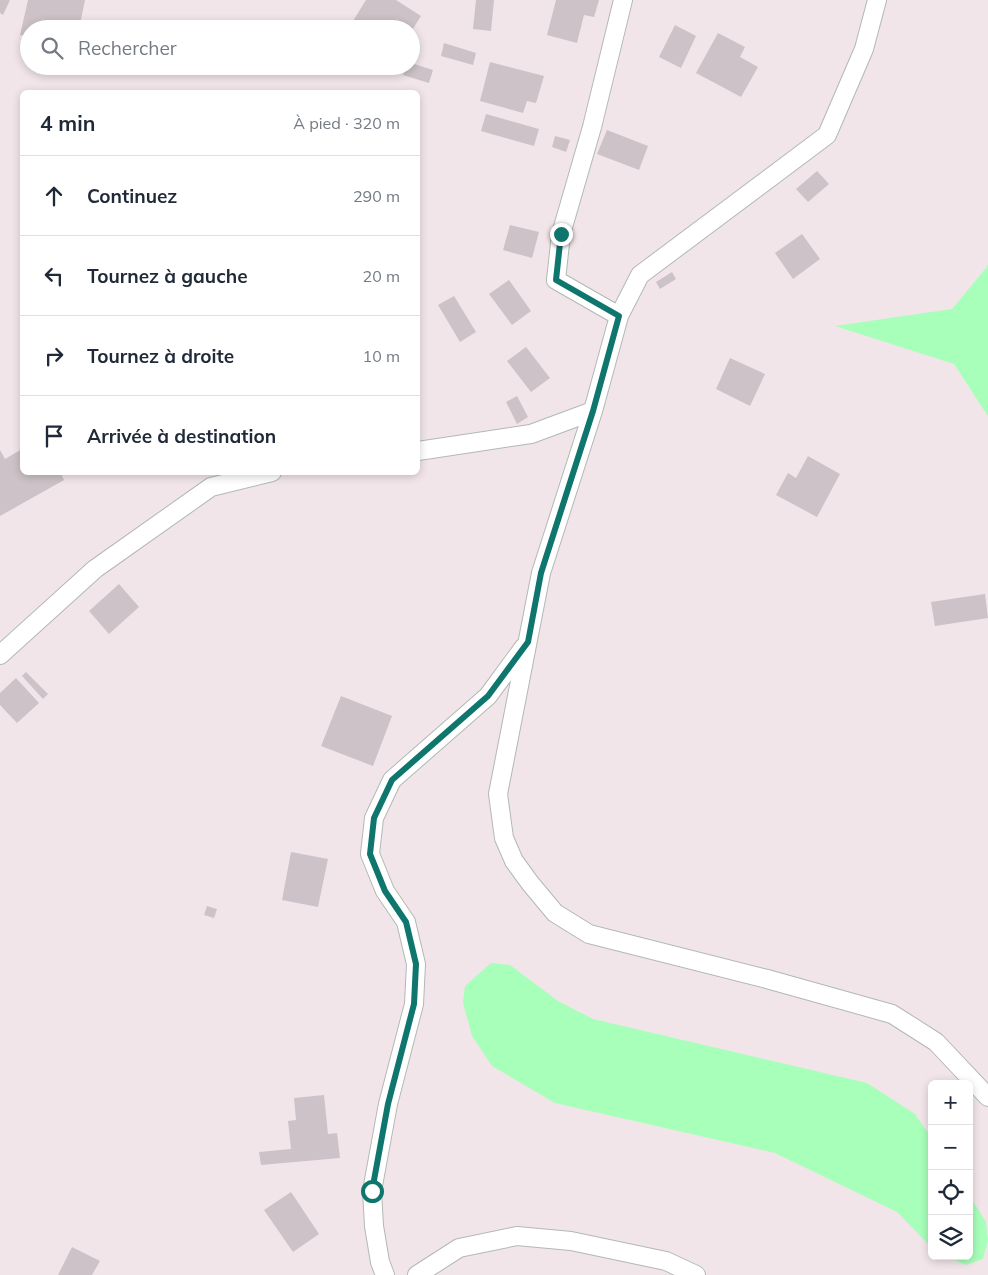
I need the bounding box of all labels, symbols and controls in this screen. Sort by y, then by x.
search box [20,20,420,75]
icon: search [38,34,66,62]
text: Rechercher [78,36,177,60]
text: 4 min [40,110,95,136]
text: À pied · 320 m [293,113,400,133]
icon: ahead [40,182,68,210]
text: Continuez [87,184,177,208]
text: 290 m [353,186,400,206]
route end [550,223,573,246]
icon: left [40,262,68,290]
text: Tournez à gauche [87,264,248,288]
text: 20 m [363,266,400,286]
icon: right [40,342,68,370]
text: Tournez à droite [87,344,234,368]
text: 10 m [363,346,400,366]
icon: arrive [40,422,68,450]
text: Arrivée à destination [87,424,276,448]
map controls [928,1080,973,1260]
button: + [928,1080,973,1125]
button: − [928,1125,973,1170]
button: locate [928,1170,973,1215]
route start [361,1180,384,1203]
button: layers [928,1215,973,1260]

